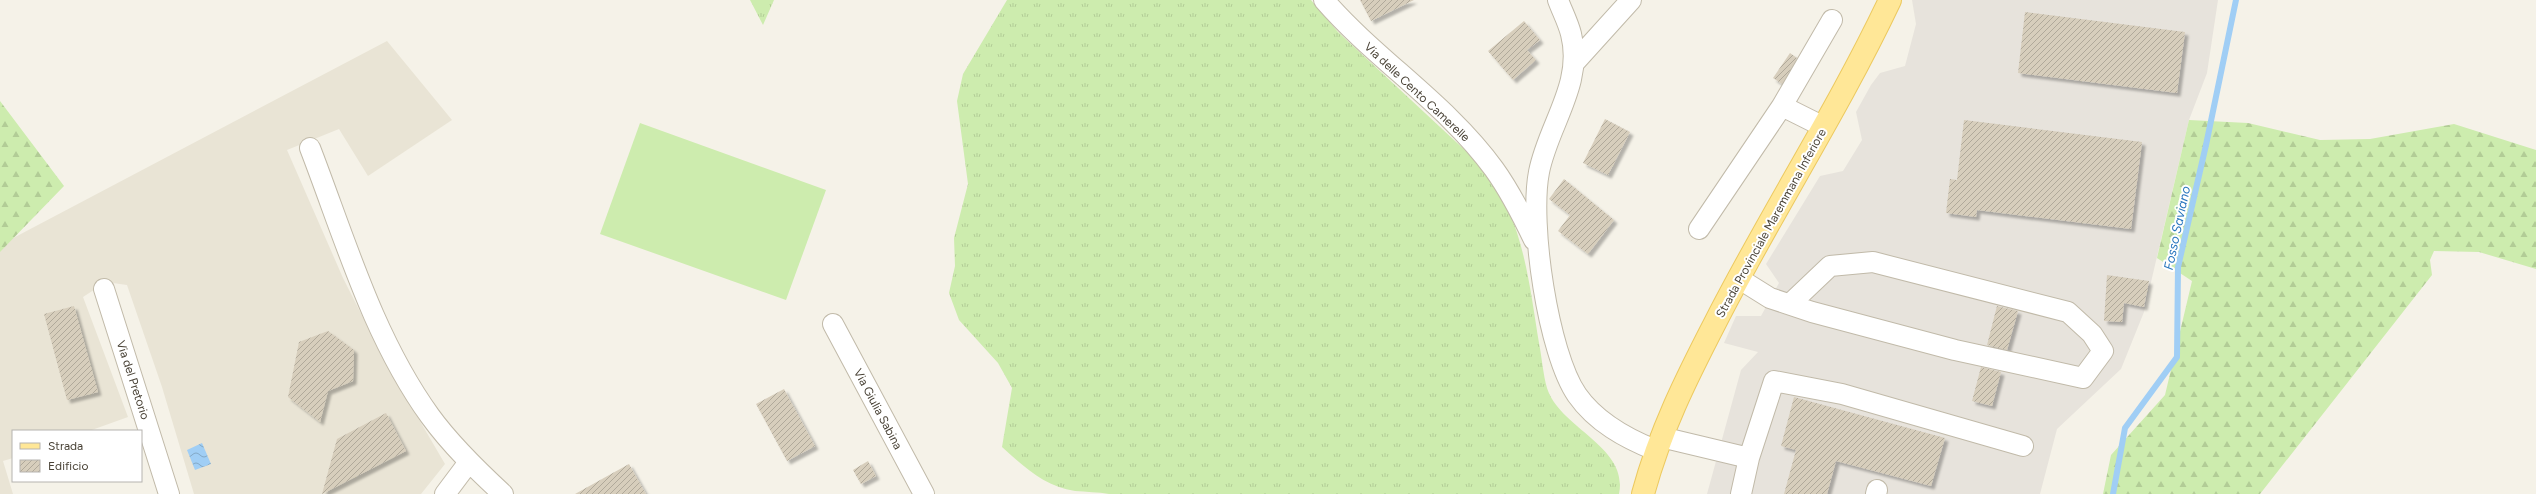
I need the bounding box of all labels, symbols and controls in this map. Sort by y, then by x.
street label: Via delle Cento Camerelle [1361,40,1473,145]
street label: Strada Provinciale Maremmana Inferiore [1713,126,1829,320]
water label: Fosso Saviano [2161,184,2193,271]
street label: Via del Pretorio [114,339,152,421]
street label: Via Giulia Sabina [851,366,905,452]
legend [12,430,142,482]
text: Strada [48,439,83,453]
text: Edificio [48,459,88,473]

